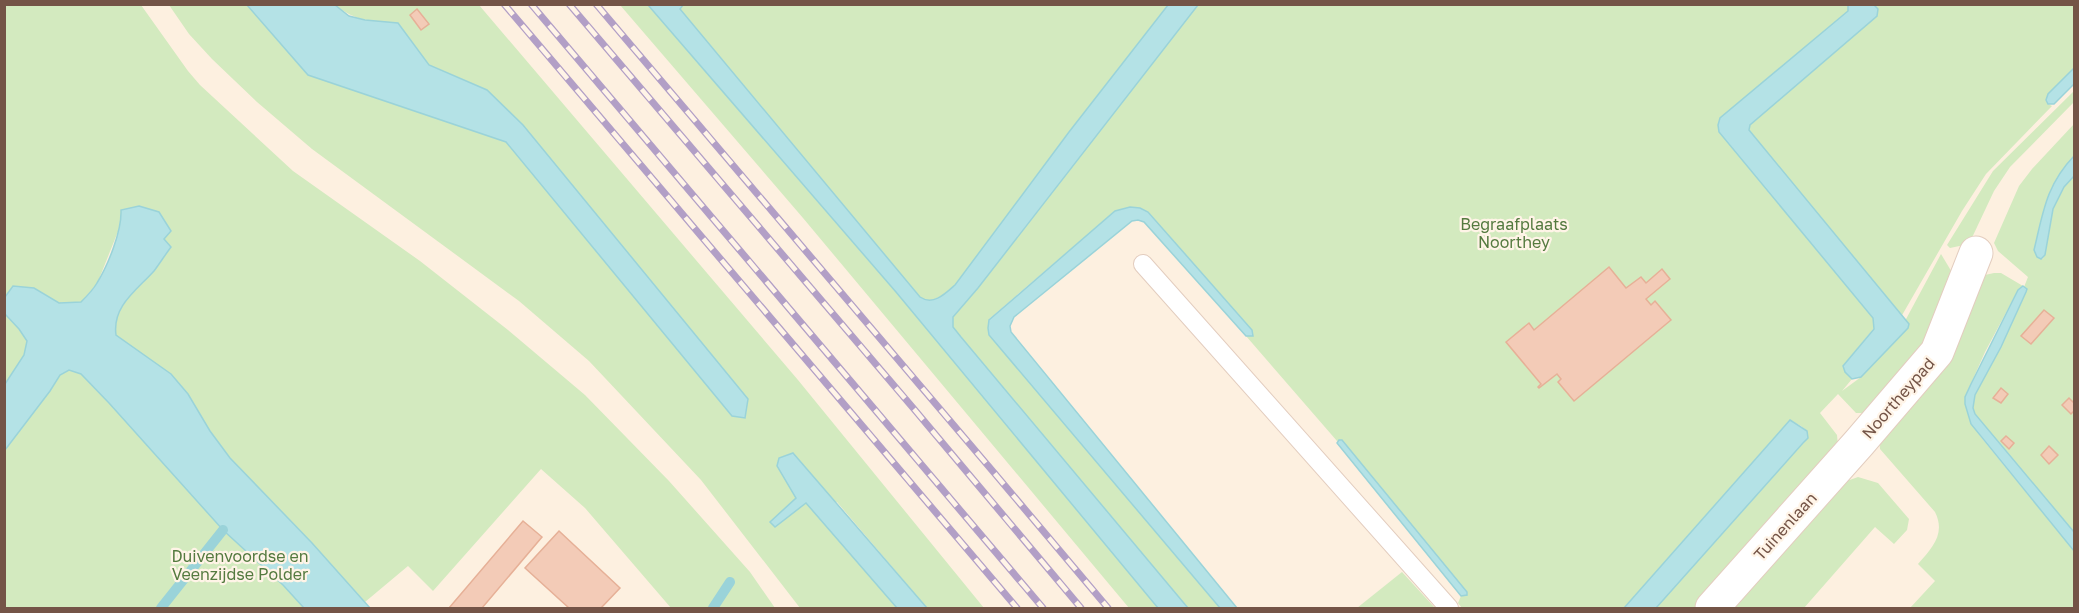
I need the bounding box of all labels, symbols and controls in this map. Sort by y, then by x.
park label: Begraafplaats Noorthey [1460,214,1568,252]
street label: Noortheypad [1857,353,1939,443]
street label: Tuinenlaan [1749,488,1821,564]
park label: Duivenvoordse en Veenzijdse Polder [171,546,309,584]

